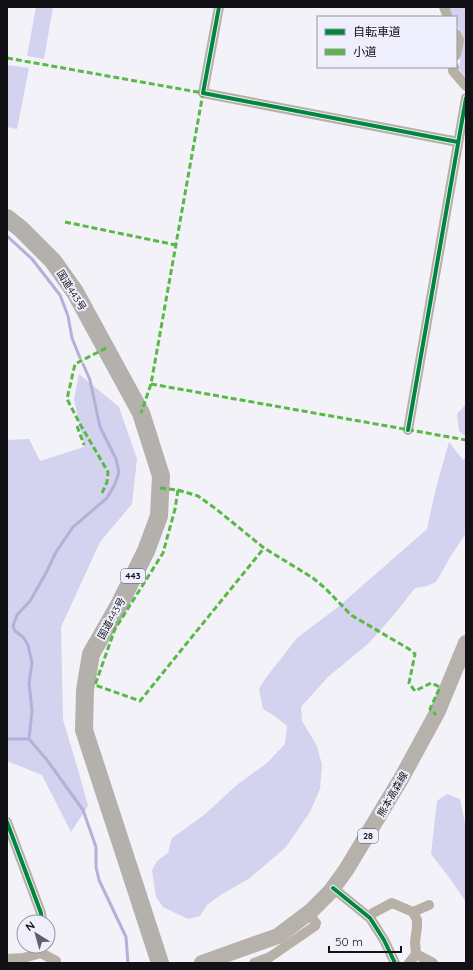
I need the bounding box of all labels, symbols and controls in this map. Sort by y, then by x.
legend [317,16,457,68]
text: 自転車道 [353,24,401,39]
text: 小道 [353,44,377,59]
street label: 国道443号 [54,267,89,313]
road number: 443 [121,569,145,583]
street label: 国道443号 [95,595,128,641]
street label: 熊本高森線 [374,769,411,819]
road number: 28 [358,829,378,843]
north arrow [16,914,56,954]
text: N [23,918,37,934]
scale bar [329,928,401,954]
text: 50 m [335,934,363,949]

